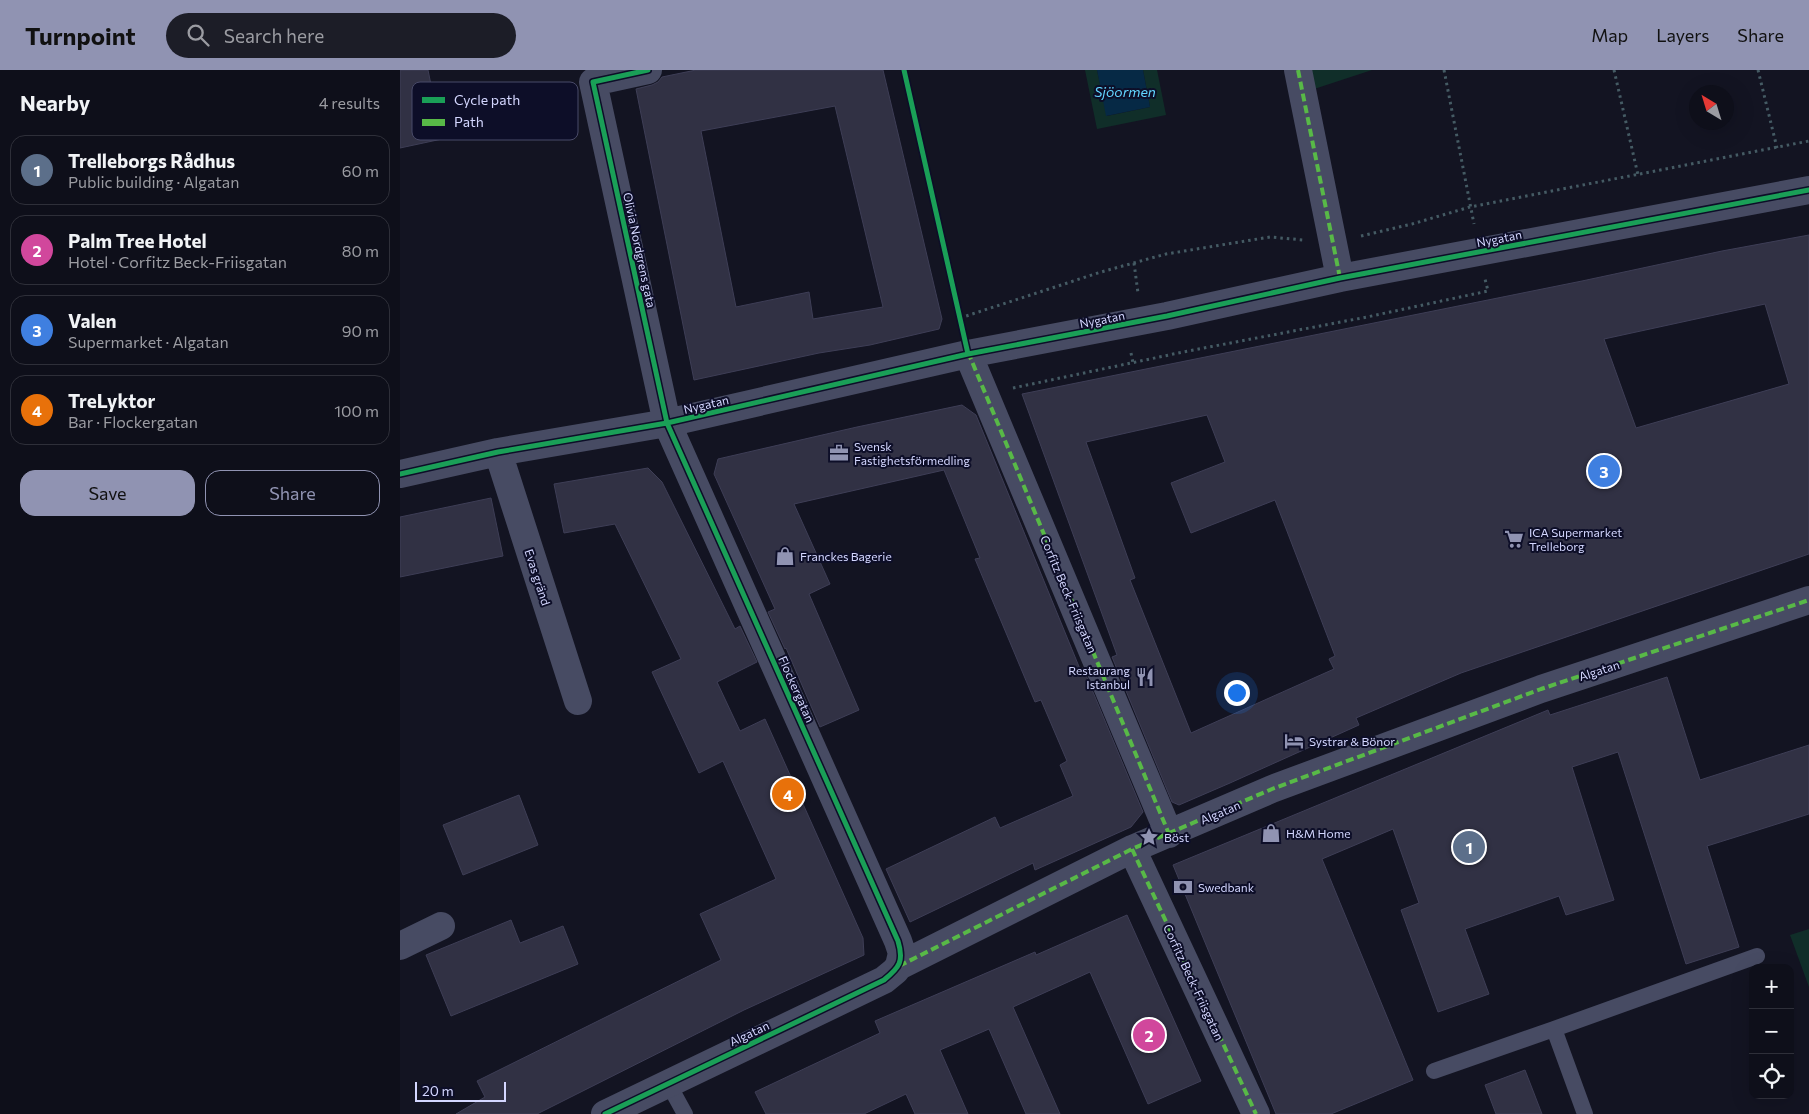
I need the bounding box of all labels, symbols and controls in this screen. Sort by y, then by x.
search box [166,13,516,58]
text: Turnpoint [25,21,136,50]
icon: search [184,21,212,49]
text: Search here [224,24,324,47]
text: Map [1591,24,1628,46]
text: Layers [1656,24,1709,46]
text: Share [1737,24,1784,46]
legend [412,82,578,140]
water label: Sjöormen [1094,83,1156,100]
north arrow [1689,85,1734,130]
text: Nearby [20,90,90,115]
text: Cycle path [454,91,520,108]
text: 4 results [319,93,380,112]
text: Path [454,113,484,130]
text: Trelleborgs Rådhus [68,149,235,172]
text: 1 [33,161,41,180]
text: 60 m [342,161,379,180]
text: Public building · Algatan [68,172,239,191]
street label: Olivia Nordgrens gata [621,191,659,309]
street label: Nygatan [1475,227,1523,249]
text: Palm Tree Hotel [68,229,207,252]
text: 2 [32,241,42,260]
text: 80 m [342,241,379,260]
text: Hotel · Corfitz Beck-Friisgatan [68,252,287,271]
street label: Nygatan [1078,308,1126,330]
text: Valen [68,309,117,332]
text: 3 [32,321,42,340]
text: 90 m [342,321,379,340]
text: Supermarket · Algatan [68,332,229,351]
text: TreLyktor [68,389,155,412]
street label: Nygatan [682,392,730,416]
text: 4 [32,401,42,420]
text: 100 m [334,401,379,420]
text: Bar · Flockergatan [68,412,198,431]
place label: Svensk Fastighetsförmedling [854,439,970,467]
office icon: Svensk Fastighetsförmedling [828,442,850,464]
pin: 3 [1588,452,1620,490]
button: Save [20,470,195,516]
button: Share [205,470,380,516]
place label: ICA Supermarket Trelleborg [1529,525,1622,553]
supermarket icon: ICA Supermarket Trelleborg [1503,528,1525,550]
street label: Corfitz Beck-Friisgatan [1038,533,1100,655]
shop icon: Franckes Bagerie [774,545,796,567]
street label: Evas gränd [522,547,554,607]
place label: Franckes Bagerie [800,549,892,563]
street label: Flockergatan [776,654,818,724]
street label: Algatan [1577,657,1621,683]
place label: Restaurang Istanbul [1068,663,1130,691]
restaurant icon: Restaurang Istanbul [1134,666,1156,688]
your location [1224,680,1250,706]
hotel icon: Systrar & Bönor [1283,730,1305,752]
place label: Systrar & Bönor [1309,734,1395,748]
pin: 4 [772,775,804,813]
street label: Algatan [1198,797,1242,827]
shop icon: H&M Home [1260,822,1282,844]
place icon: Böst [1138,826,1160,848]
place label: H&M Home [1286,826,1351,840]
pin: 1 [1453,828,1485,866]
place label: Böst [1164,830,1189,844]
bank icon: Swedbank [1172,876,1194,898]
place label: Swedbank [1198,880,1255,894]
street label: Corfitz Beck-Friisgatan [1161,922,1227,1042]
map controls [1749,964,1794,1099]
button: + [1749,964,1794,1009]
button: − [1749,1009,1794,1054]
pin: 2 [1133,1016,1165,1054]
street label: Algatan [727,1018,771,1048]
button: locate [1749,1054,1794,1099]
scale bar [415,1079,506,1102]
text: 20 m [422,1082,454,1099]

